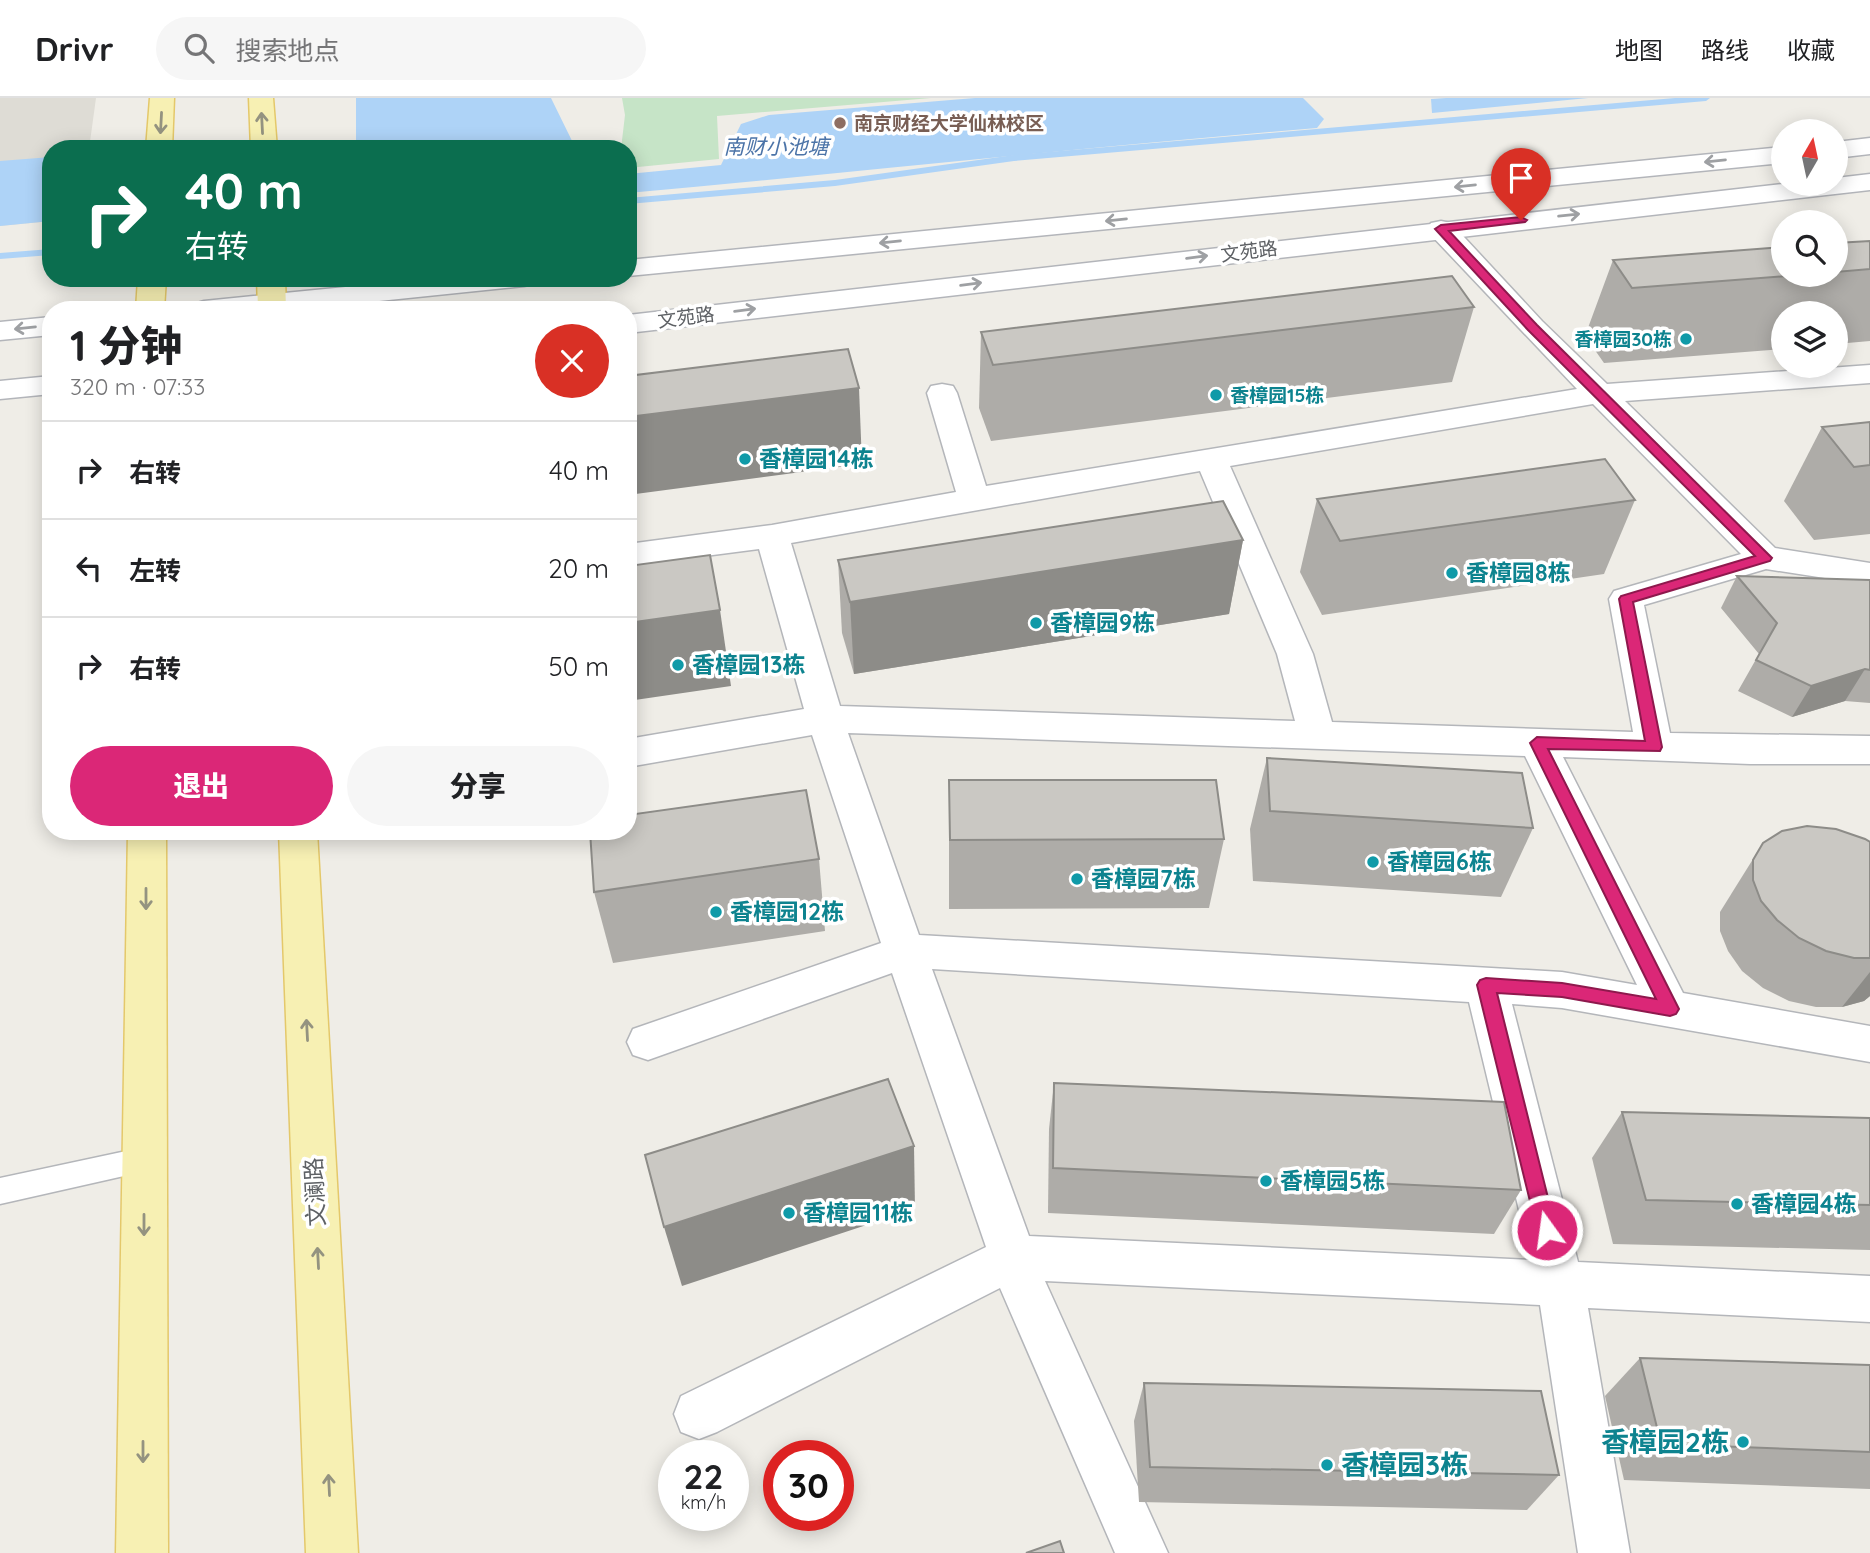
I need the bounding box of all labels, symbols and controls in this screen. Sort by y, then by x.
search box [156,17,646,80]
text: Drivr [35,28,114,69]
icon: search [180,29,218,67]
text: 搜索地点 [236,34,340,67]
text: 地图 [1615,35,1663,65]
text: 路线 [1701,35,1749,65]
text: 收藏 [1787,35,1835,65]
place label: 南京财经大学仙林校区 [854,111,1044,135]
one-way arrow [154,112,167,134]
one-way arrow [256,112,269,135]
marker: 南京财经大学仙林校区 [832,115,848,131]
north arrow [1771,119,1848,196]
map controls [1771,119,1848,378]
water label: 南财小池塘 [724,133,831,159]
pin [1491,148,1551,220]
one-way arrow [1705,155,1727,168]
icon: arrive [1502,159,1540,197]
text: 40 m [185,160,303,221]
icon: right [70,168,161,259]
one-way arrow [1454,180,1476,193]
one-way arrow [1557,208,1580,221]
button: search [1771,210,1848,287]
one-way arrow [1105,214,1128,227]
text: 右转 [185,226,249,266]
one-way arrow [879,236,902,249]
street label: 文苑路 [1219,236,1279,266]
one-way arrow [1185,251,1207,264]
one-way arrow [959,277,982,290]
button: layers [1771,301,1848,378]
street label: 文苑路 [656,302,716,332]
one-way arrow [733,304,756,317]
text: 1 分钟 [70,319,182,372]
one-way arrow [15,322,37,335]
button: close [535,324,609,398]
place label: 香樟园30栋 [1574,327,1672,351]
marker: 香樟园30栋 [1678,331,1694,347]
text: 320 m · 07:33 [70,372,205,401]
place label: 香樟园15栋 [1230,383,1324,407]
marker: 香樟园15栋 [1208,387,1224,403]
place label: 香樟园14栋 [759,444,873,473]
icon: right [70,451,108,489]
marker: 香樟园14栋 [737,451,753,467]
text: 40 m [549,454,609,487]
text: 右转 [129,456,181,489]
icon: left [70,549,108,587]
text: 20 m [548,552,609,585]
text: 左转 [129,554,181,587]
place label: 香樟园8栋 [1466,558,1571,587]
marker: 香樟园8栋 [1444,565,1460,581]
place label: 香樟园9栋 [1050,608,1155,637]
marker: 香樟园9栋 [1028,615,1044,631]
icon: right [70,647,108,685]
text: 50 m [549,650,609,683]
place label: 香樟园13栋 [692,650,805,679]
text: 右转 [129,652,181,685]
marker: 香樟园13栋 [670,657,686,673]
button: 退出 [70,746,333,826]
button: 分享 [347,746,609,826]
place label: 香樟园6栋 [1387,847,1492,876]
marker: 香樟园6栋 [1365,854,1381,870]
place label: 香樟园7栋 [1091,864,1196,893]
marker: 香樟园7栋 [1069,871,1085,887]
one-way arrow [139,888,153,911]
place label: 香樟园12栋 [730,897,844,926]
marker: 香樟园12栋 [708,904,724,920]
one-way arrow [301,1019,314,1042]
street label: 文澜路 [298,1157,331,1227]
place label: 香樟园5栋 [1280,1166,1385,1195]
marker: 香樟园5栋 [1258,1173,1274,1189]
place label: 香樟园4栋 [1751,1189,1857,1218]
position arrow [1510,1193,1584,1267]
marker: 香樟园4栋 [1729,1196,1745,1212]
place label: 香樟园11栋 [803,1198,913,1227]
marker: 香樟园11栋 [781,1205,797,1221]
one-way arrow [137,1213,151,1236]
one-way arrow [311,1247,324,1269]
place label: 香樟园2栋 [1601,1424,1729,1459]
marker: 香樟园2栋 [1735,1434,1751,1450]
speed limit sign: 30 [763,1440,854,1531]
one-way arrow [136,1441,149,1464]
place label: 香樟园3栋 [1341,1447,1468,1482]
text: 22 [684,1454,723,1498]
marker: 香樟园3栋 [1319,1457,1335,1473]
one-way arrow [322,1474,335,1497]
text: km/h [681,1491,726,1514]

